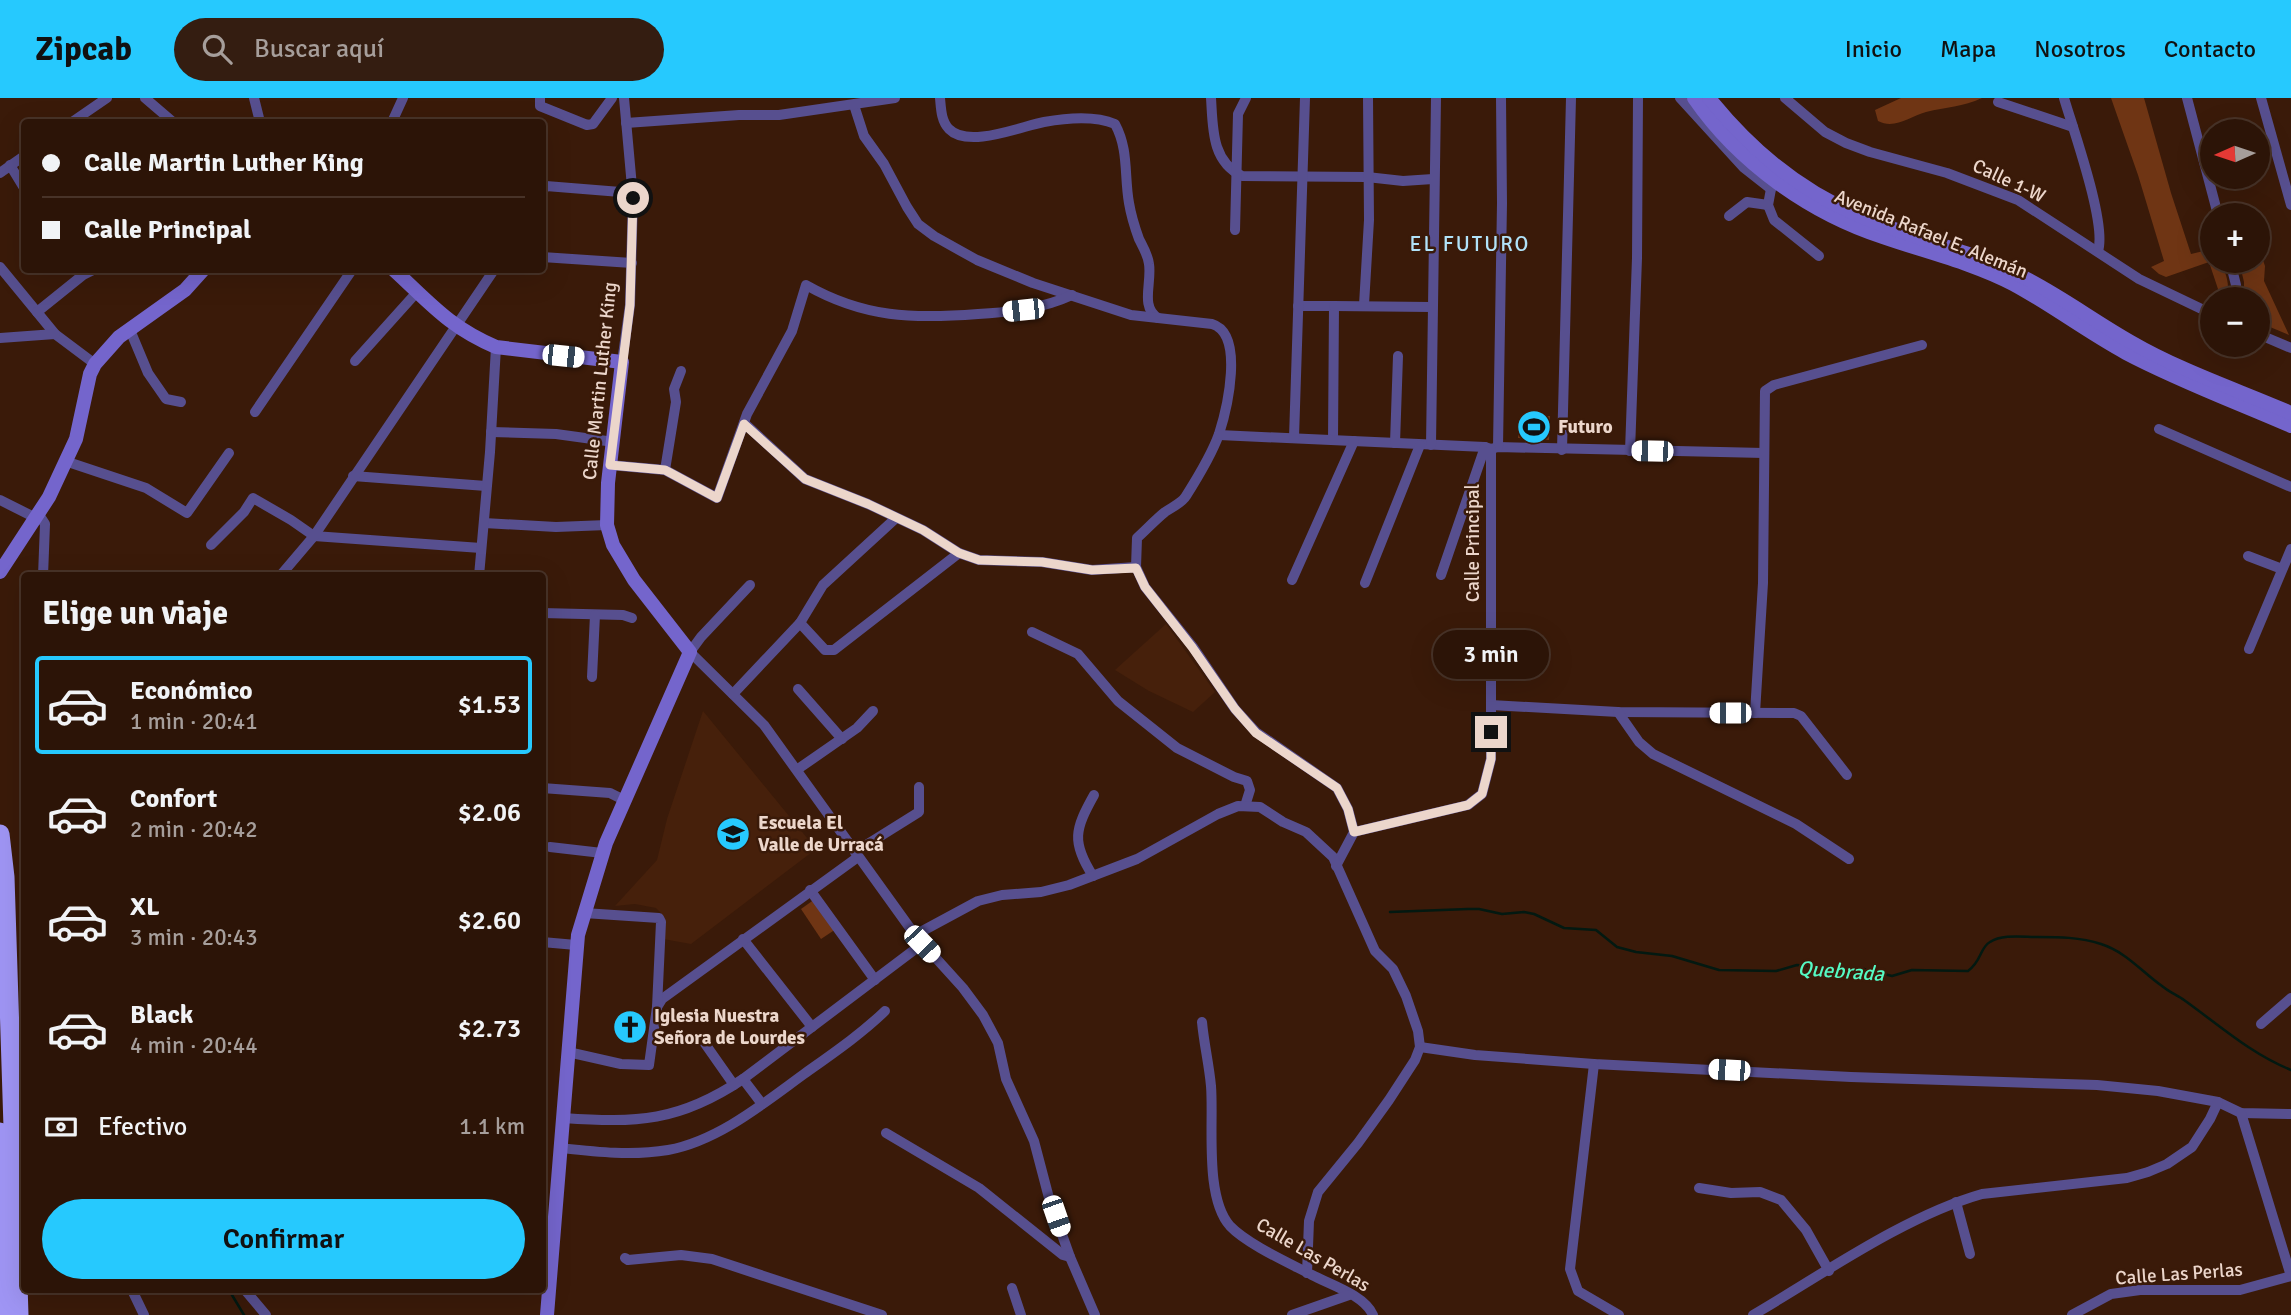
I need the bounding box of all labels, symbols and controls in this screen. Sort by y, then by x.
search box [174,18,664,81]
text: Zipcab [35,29,132,70]
icon: search [198,30,236,68]
text: Buscar aquí [254,33,384,65]
text: Inicio [1845,34,1902,64]
text: Mapa [1940,34,1996,64]
text: Nosotros [2034,34,2126,64]
text: Contacto [2164,34,2256,64]
north arrow [2200,119,2270,189]
map controls [2200,119,2270,357]
text: Calle Martin Luther King [84,147,364,179]
street label: Calle 1-W [1969,154,2049,208]
route start [617,182,649,214]
street label: Avenida Rafael E. Alemán [1831,184,2031,284]
button: + [2200,203,2270,273]
text: Calle Principal [84,214,251,246]
district label: EL FUTURO [1410,231,1530,257]
street label: Calle Martin Luther King [578,281,622,481]
button: − [2200,287,2270,357]
car [1002,297,1045,323]
car [542,343,585,369]
sports icon: Futuro [1515,408,1553,446]
place label: Futuro [1558,415,1613,439]
car [1631,440,1674,462]
street label: Calle Principal [1461,484,1485,602]
text: Elige un viaje [42,594,228,633]
callout: 3 min [1433,630,1549,680]
text: 3 min [1463,640,1519,669]
icon: car [46,674,109,737]
text: Económico [130,675,253,707]
text: $1.53 [458,689,521,721]
car [1710,703,1752,724]
text: 1 min · 20:41 [130,707,258,736]
route end [1475,716,1507,748]
icon: car [46,782,109,845]
text: Confort [130,783,217,815]
text: $2.06 [458,797,521,829]
place label: Escuela El Valle de Urracá [758,811,884,857]
text: 2 min · 20:42 [130,815,258,844]
school or university icon: Escuela El Valle de Urracá [714,815,752,853]
icon: car [46,890,109,953]
text: XL [130,891,160,923]
text: $2.60 [458,905,521,937]
car [900,922,945,966]
text: 3 min · 20:43 [130,923,258,952]
water label: Quebrada [1797,955,1886,987]
icon: car [46,998,109,1061]
text: Black [130,999,193,1031]
place label: Iglesia Nuestra Señora de Lourdes [654,1004,805,1050]
church icon: Iglesia Nuestra Señora de Lourdes [611,1008,649,1046]
text: $2.73 [458,1013,521,1045]
text: 4 min · 20:44 [130,1031,258,1060]
car [1708,1058,1751,1082]
icon: cash [42,1108,80,1146]
text: Efectivo [98,1111,187,1143]
text: 1.1 km [459,1112,525,1141]
car [1040,1193,1073,1239]
button: Confirmar [42,1199,525,1279]
street label: Calle Las Perlas [1252,1213,1374,1297]
street label: Calle Las Perlas [2115,1258,2243,1290]

